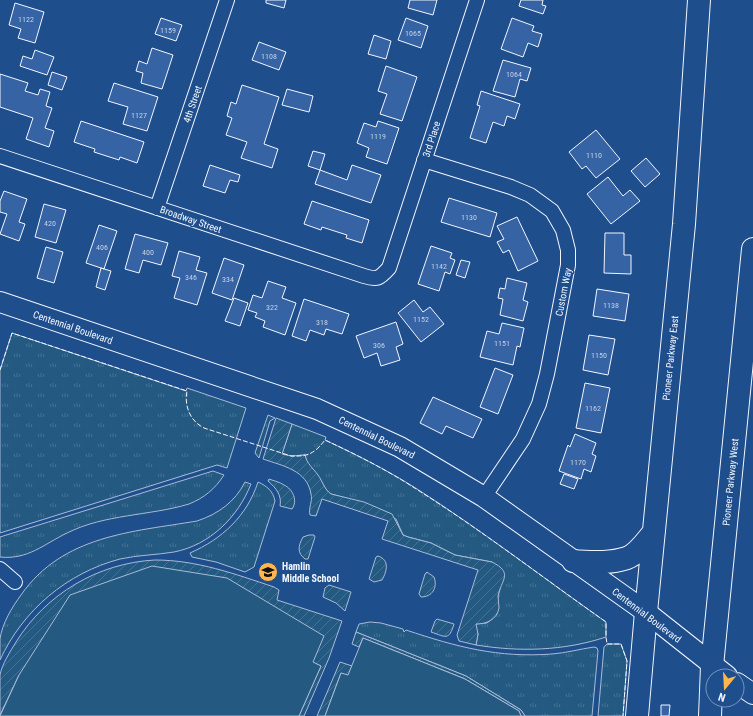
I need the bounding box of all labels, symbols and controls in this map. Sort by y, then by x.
house number: 1122 [18,15,34,24]
house number: 1159 [160,26,176,35]
house number: 1065 [405,29,421,38]
house number: 1108 [261,52,277,61]
house number: 1064 [506,70,522,79]
street label: 4th Street [181,84,204,124]
house number: 1127 [131,111,147,120]
street label: 3rd Place [421,120,443,158]
house number: 1119 [370,132,386,141]
house number: 1110 [586,151,602,160]
street label: Broadway Street [159,204,223,235]
house number: 1130 [461,213,477,222]
house number: 420 [44,219,56,228]
house number: 406 [96,243,108,252]
house number: 400 [142,248,154,257]
house number: 1142 [431,262,447,271]
street label: Custom Way [553,267,574,317]
house number: 346 [185,273,197,282]
house number: 334 [222,275,234,284]
house number: 1138 [603,301,619,310]
house number: 322 [266,303,278,312]
street label: Centennial Boulevard [32,309,114,346]
house number: 1152 [413,315,429,324]
street label: Pioneer Parkway East [661,315,680,401]
house number: 318 [316,318,328,327]
house number: 1151 [494,339,510,348]
house number: 306 [373,341,385,350]
house number: 1150 [591,351,607,360]
house number: 1162 [585,404,601,413]
street label: Centennial Boulevard [337,414,417,461]
street label: Pioneer Parkway West [720,438,741,526]
house number: 1170 [570,458,586,467]
school or university icon: Hamlin Middle School [257,561,279,583]
place label: Hamlin Middle School [282,561,339,584]
street label: Centennial Boulevard [610,586,683,645]
north arrow [705,668,745,708]
text: N [717,690,727,704]

